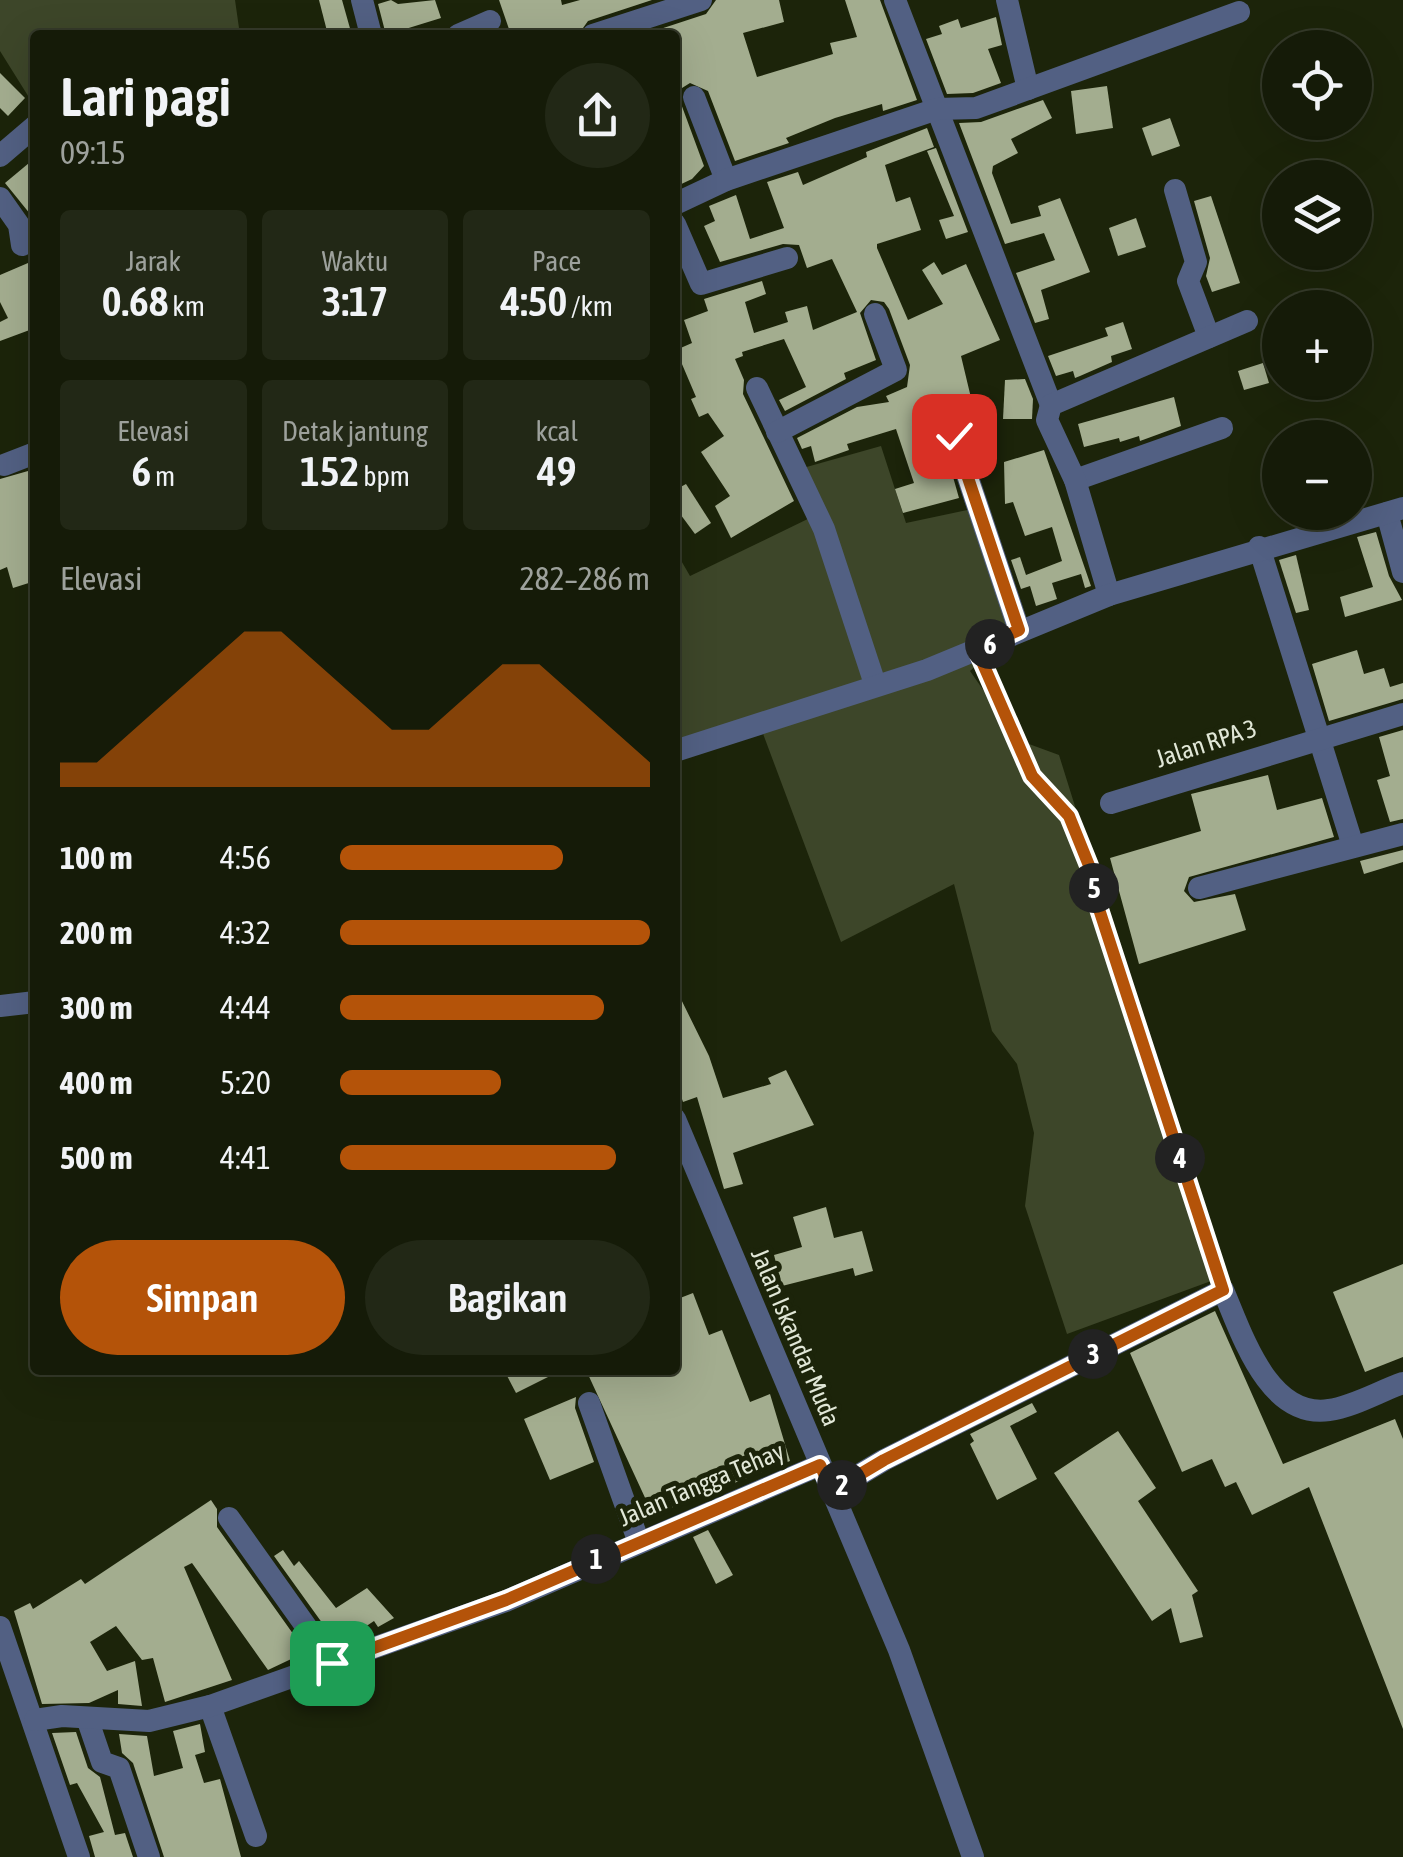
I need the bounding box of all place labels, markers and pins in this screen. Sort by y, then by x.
pin [912,394,997,479]
pin: 6 [965,619,1015,669]
pin: 5 [1069,863,1119,913]
pin: 4 [1155,1133,1205,1183]
pin: 3 [1068,1329,1118,1379]
pin: 2 [817,1460,867,1510]
pin: 1 [571,1534,621,1584]
pin [290,1621,375,1706]

